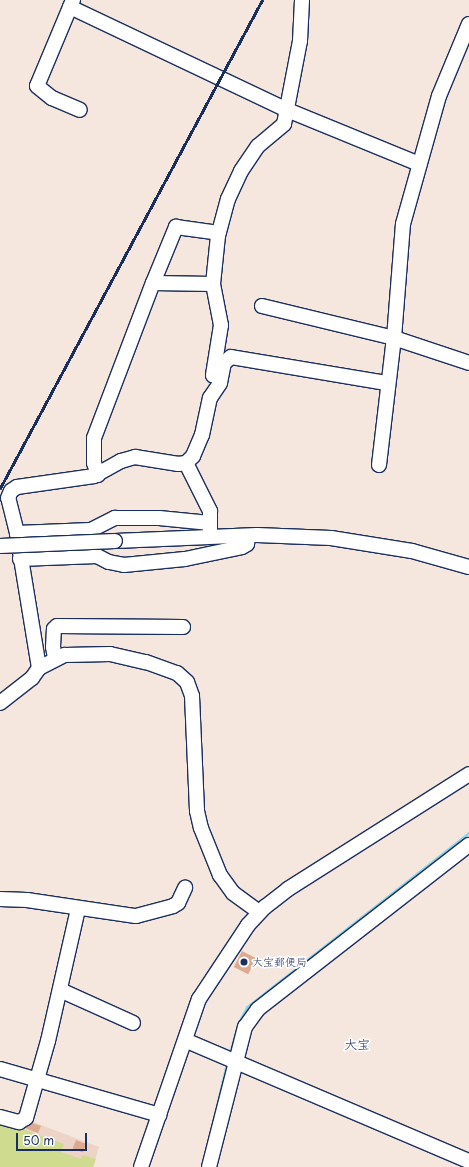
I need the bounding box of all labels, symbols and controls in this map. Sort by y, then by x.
place label: 大宝郵便局 [252,955,307,969]
marker: 大宝郵便局 [239,957,249,967]
district label: 大宝 [344,1036,370,1052]
scale bar [18,1125,89,1151]
text: 50 m [23,1131,54,1149]

